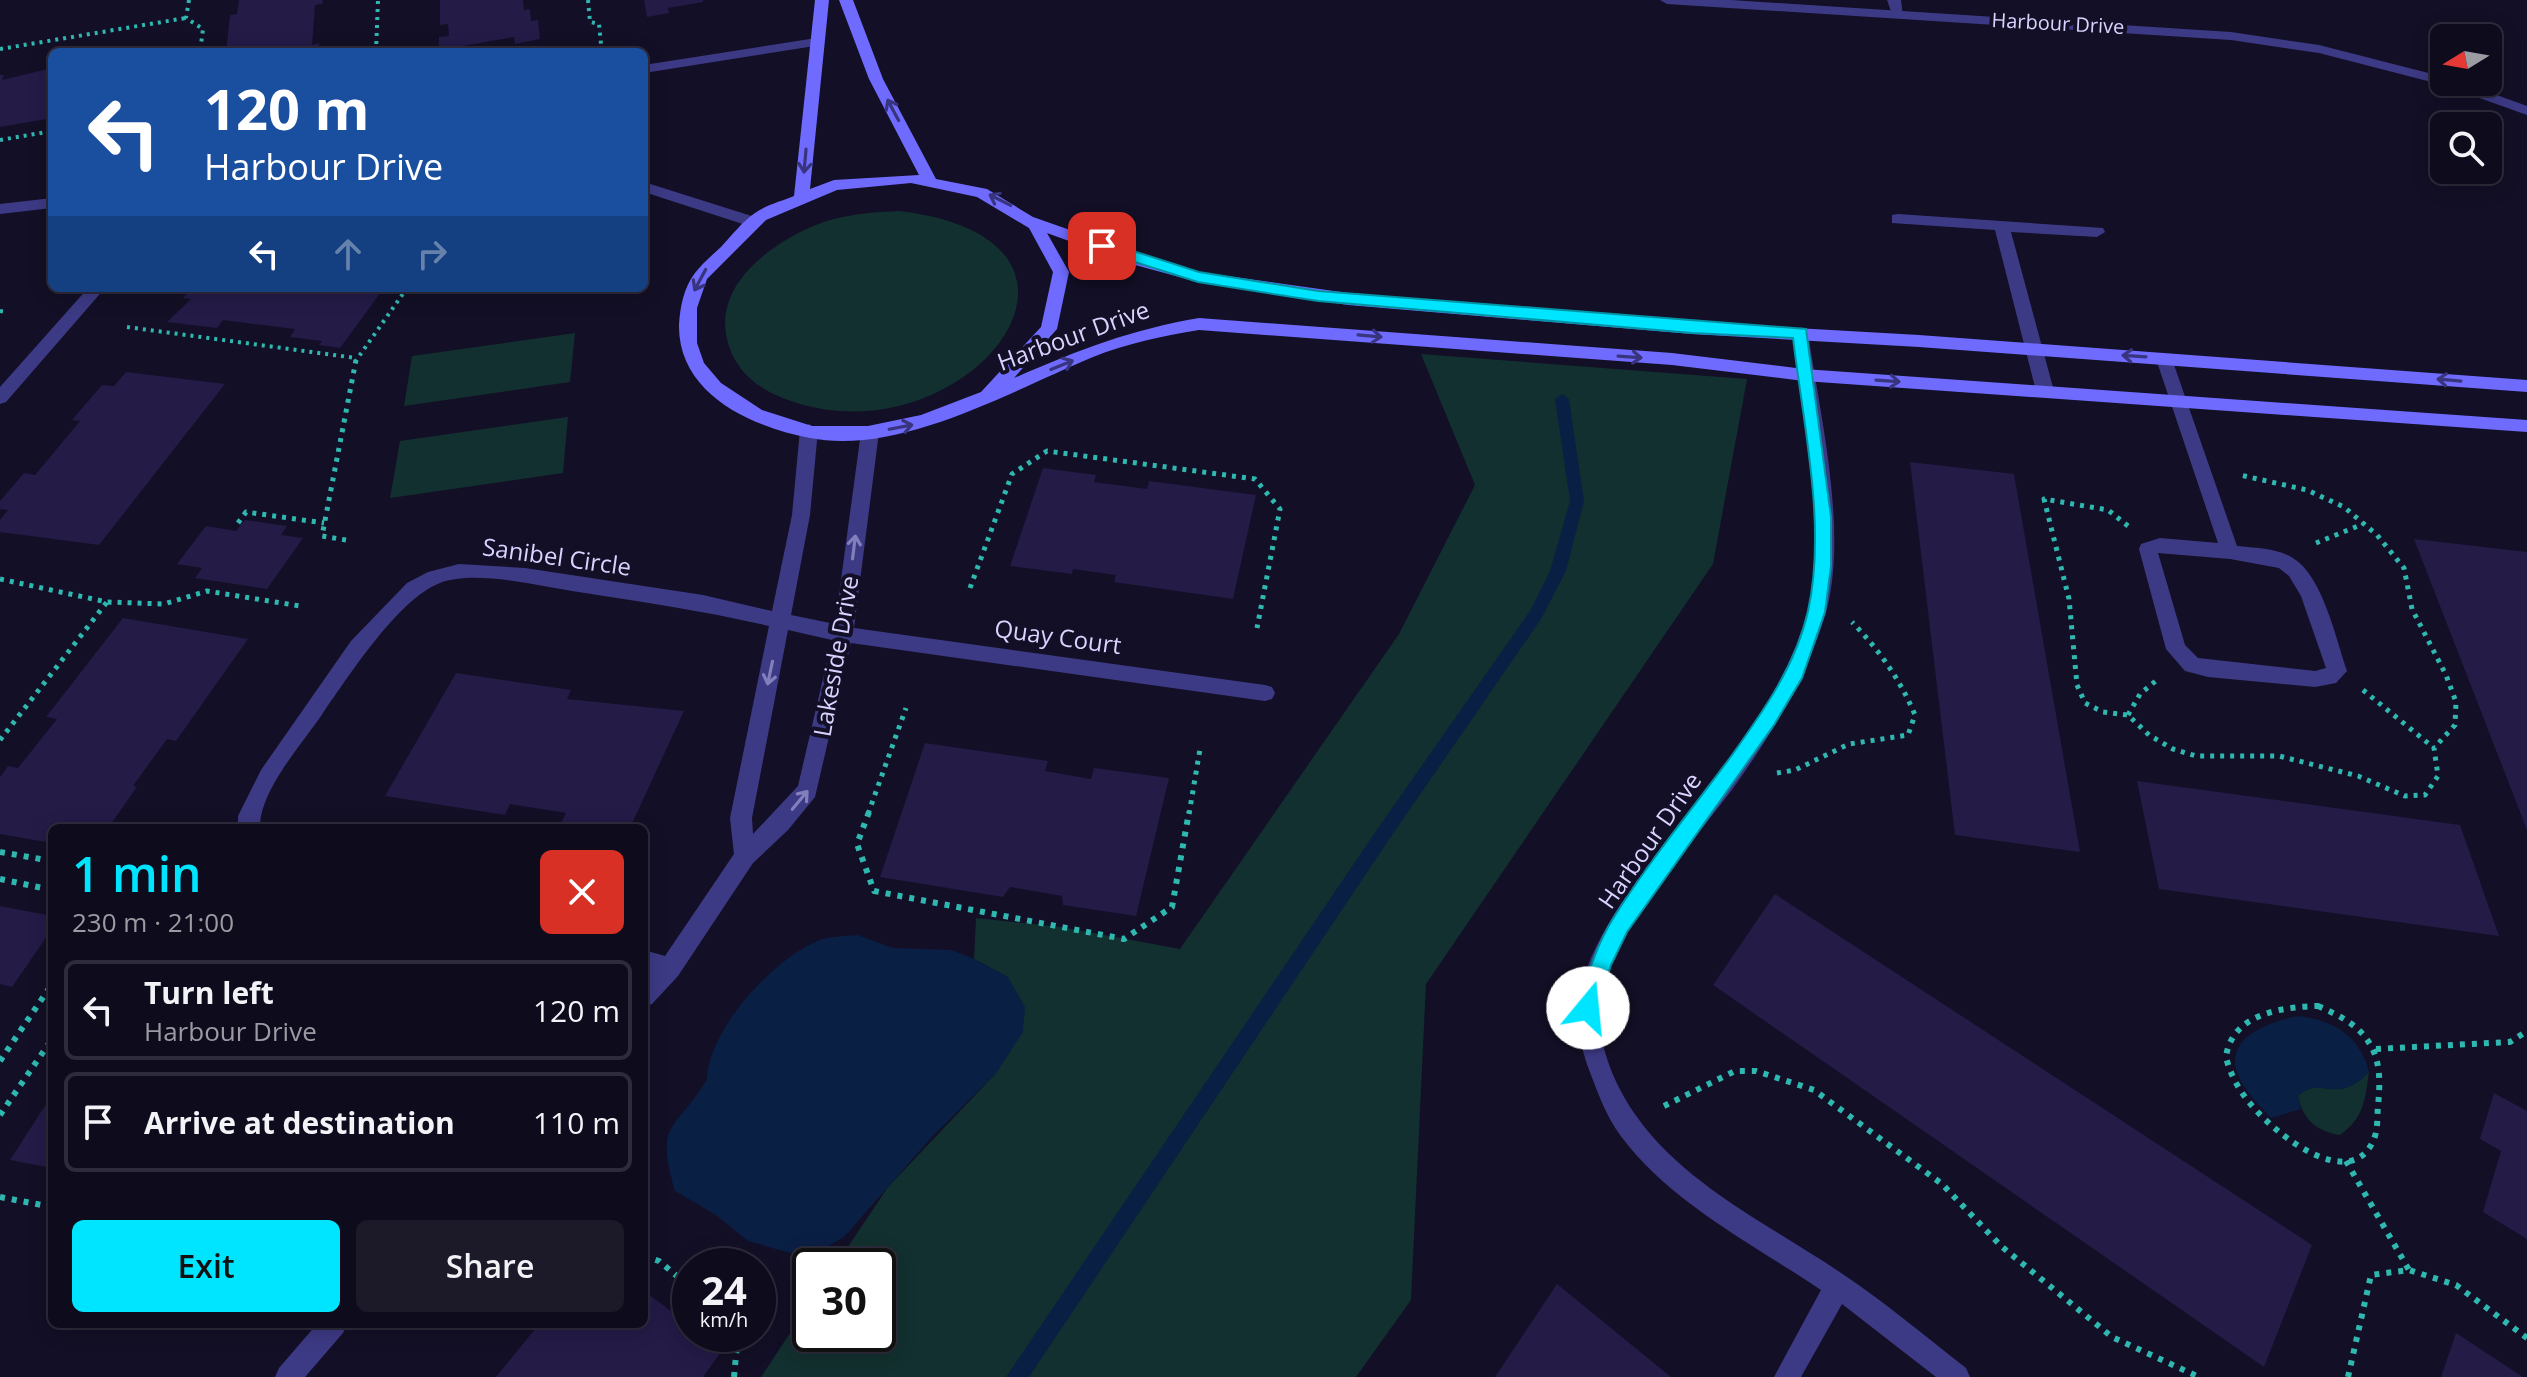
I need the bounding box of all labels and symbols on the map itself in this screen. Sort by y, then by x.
street label: Harbour Drive [1991,6,2125,40]
north arrow [2430,24,2502,96]
one-way arrow [884,99,900,123]
one-way arrow [797,147,812,174]
one-way arrow [989,192,1013,208]
pin [1068,212,1136,280]
one-way arrow [692,267,708,291]
street label: Harbour Drive [992,292,1154,378]
one-way arrow [1357,329,1383,344]
one-way arrow [2121,348,2148,363]
one-way arrow [1616,350,1643,365]
one-way arrow [1049,357,1074,371]
one-way arrow [2436,372,2463,387]
one-way arrow [1874,374,1901,389]
one-way arrow [888,419,913,434]
street label: Sanibel Circle [481,529,633,583]
one-way arrow [847,535,862,561]
street label: Lakeside Drive [805,573,865,739]
street label: Quay Court [993,611,1123,661]
one-way arrow [762,659,777,685]
street label: Harbour Drive [1590,765,1708,915]
one-way arrow [791,790,809,810]
position arrow [1546,966,1630,1050]
speed limit sign: 30 [792,1248,896,1352]

